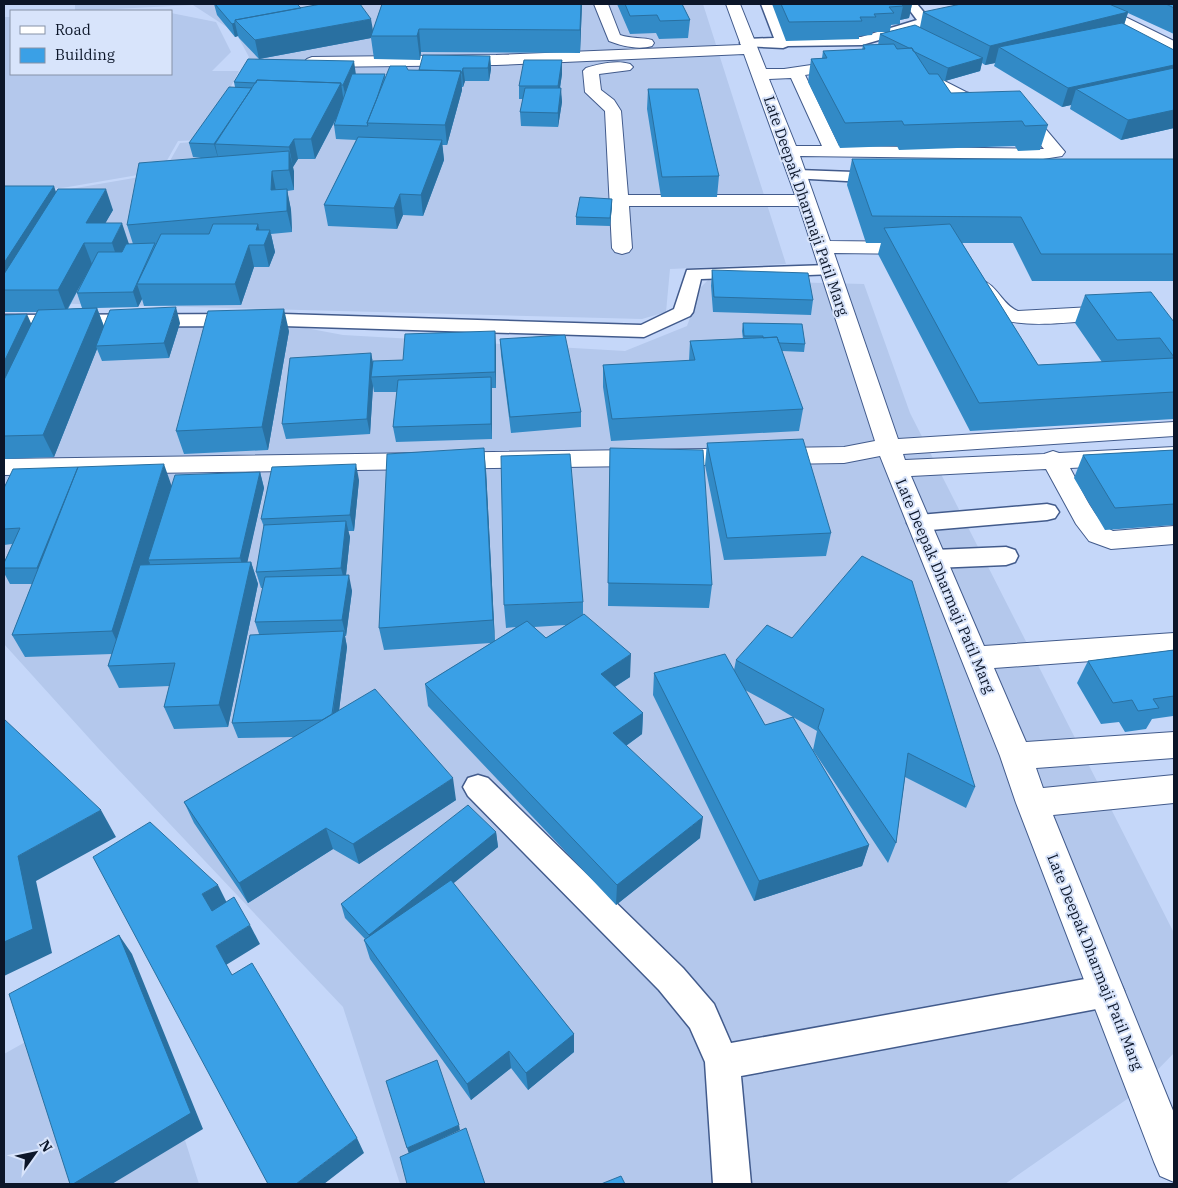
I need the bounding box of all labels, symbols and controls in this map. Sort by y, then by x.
legend [10,10,172,75]
text: Road [55,20,91,39]
text: Building [55,45,115,64]
street label: Late Deepak Dharmaji Patil Marg [760,93,853,318]
street label: Late Deepak Dharmaji Patil Marg [891,476,999,696]
street label: Late Deepak Dharmaji Patil Marg [1043,851,1148,1073]
north arrow [10,1128,60,1178]
text: N [35,1136,56,1155]

